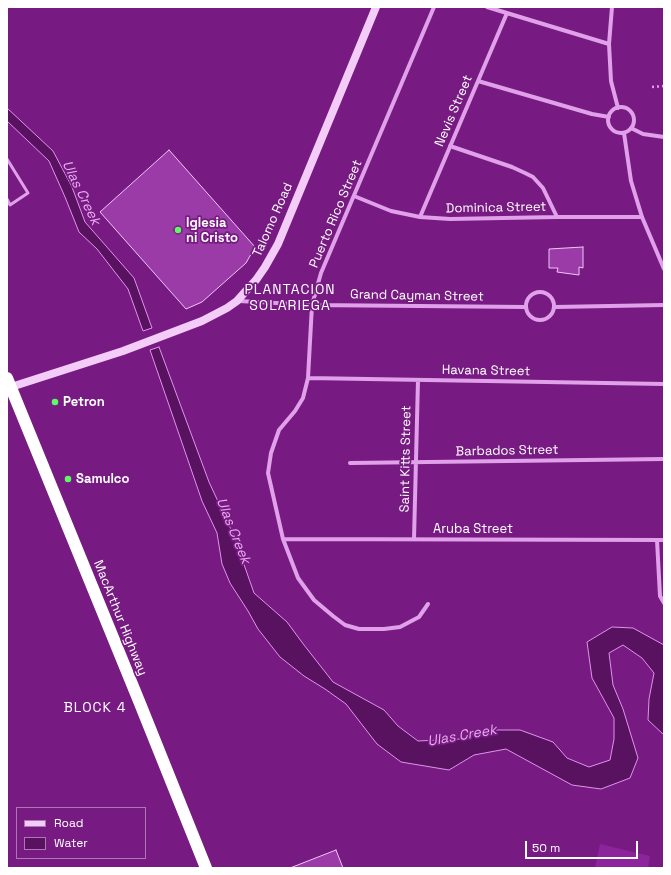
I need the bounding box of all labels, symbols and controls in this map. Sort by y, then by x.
street label: Nevis Street [432,73,476,149]
water label: Ulas Creek [58,158,104,228]
street label: Puerto Rico Street [306,158,366,270]
street label: Talomo Road [250,180,296,260]
street label: Dominica Street [446,199,546,217]
place label: Iglesia ni Cristo [186,215,238,246]
marker: Iglesia ni Cristo [173,225,183,235]
district label: PLANTACION SOLARIEGA [244,282,336,314]
street label: Grand Cayman Street [350,287,484,305]
street label: Havana Street [442,362,530,380]
place label: Petron [63,394,105,410]
marker: Petron [50,397,60,407]
street label: Saint Kitts Street [397,405,415,513]
street label: Barbados Street [455,442,559,460]
place label: Samulco [76,471,129,487]
marker: Samulco [63,474,73,484]
water label: Ulas Creek [212,495,254,567]
street label: Aruba Street [433,521,513,537]
street label: MacArthur Highway [90,558,150,678]
district label: BLOCK 4 [64,700,126,716]
water label: Ulas Creek [426,722,498,750]
legend [16,807,146,859]
text: Road [54,815,83,831]
scale bar [527,833,640,859]
text: Water [54,835,88,851]
text: 50 m [532,840,560,856]

